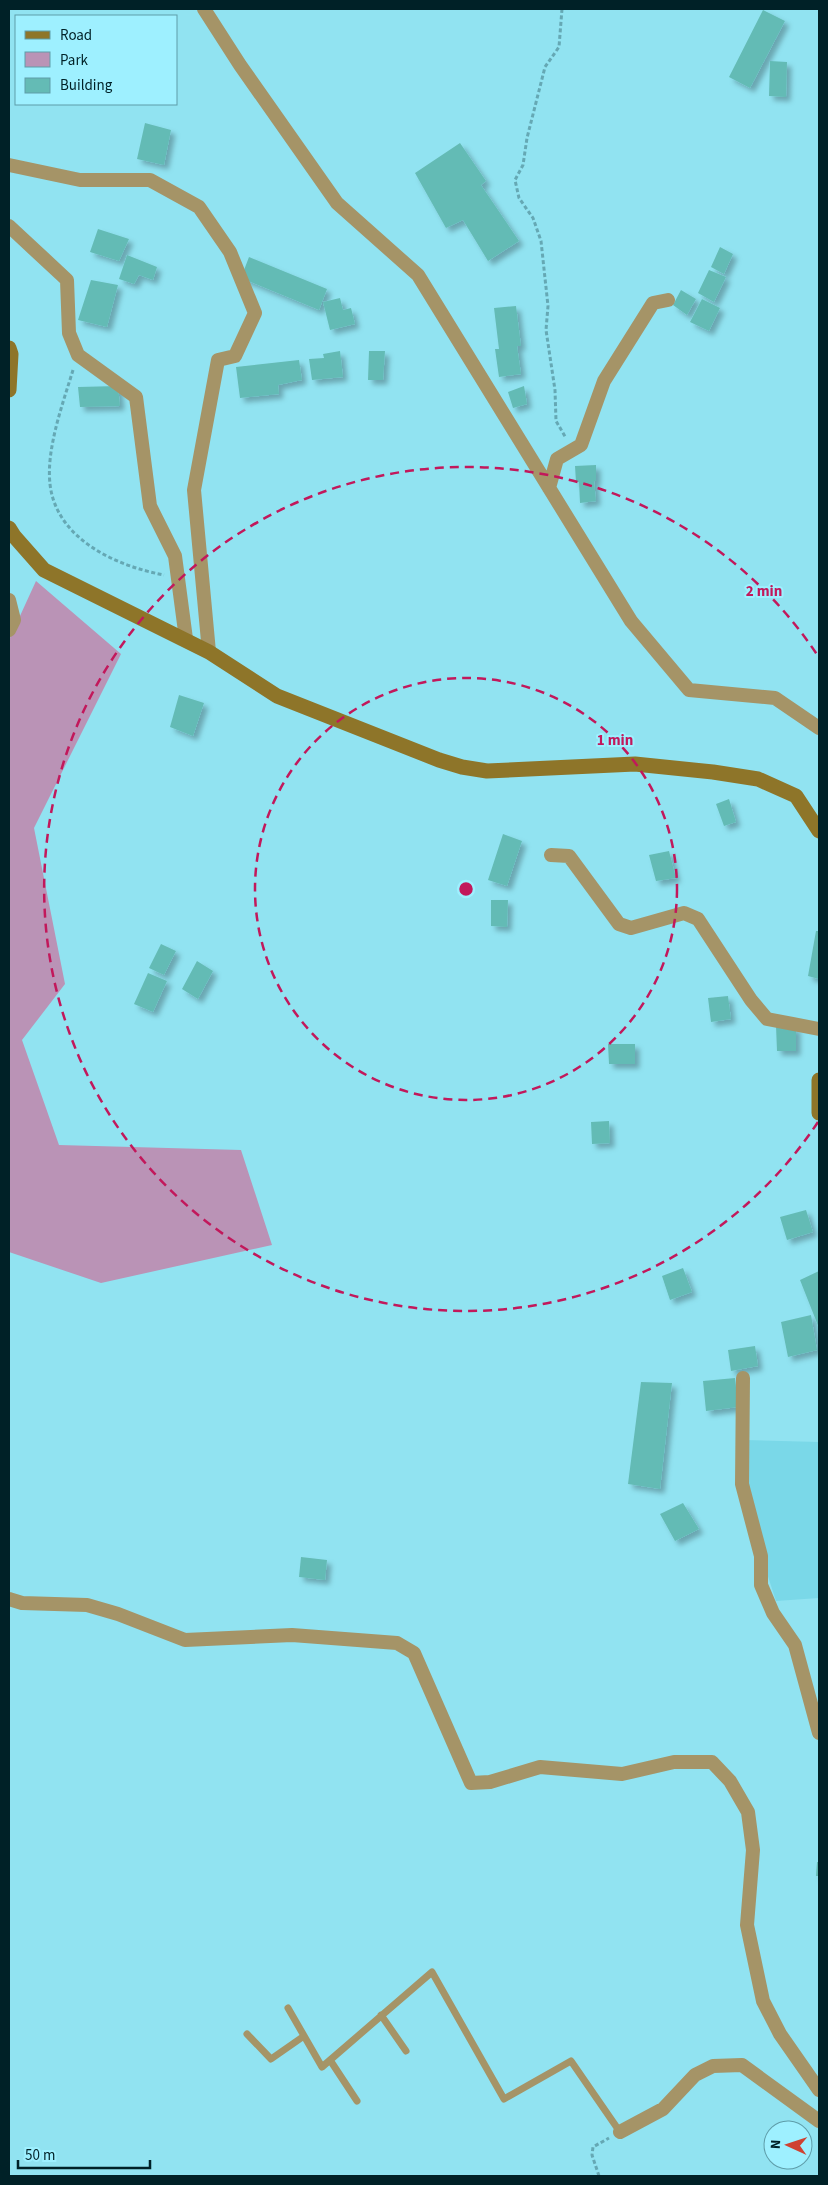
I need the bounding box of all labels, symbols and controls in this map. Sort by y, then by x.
legend [15,15,178,105]
text: Road [60,25,92,46]
text: Park [60,50,89,71]
text: Building [60,75,113,96]
text: 2 min [746,581,782,602]
text: 1 min [597,730,633,751]
centre of rings [457,880,475,898]
north arrow [763,2120,813,2170]
scale bar [18,2138,150,2170]
text: N [766,2139,786,2150]
text: 50 m [25,2145,55,2166]

